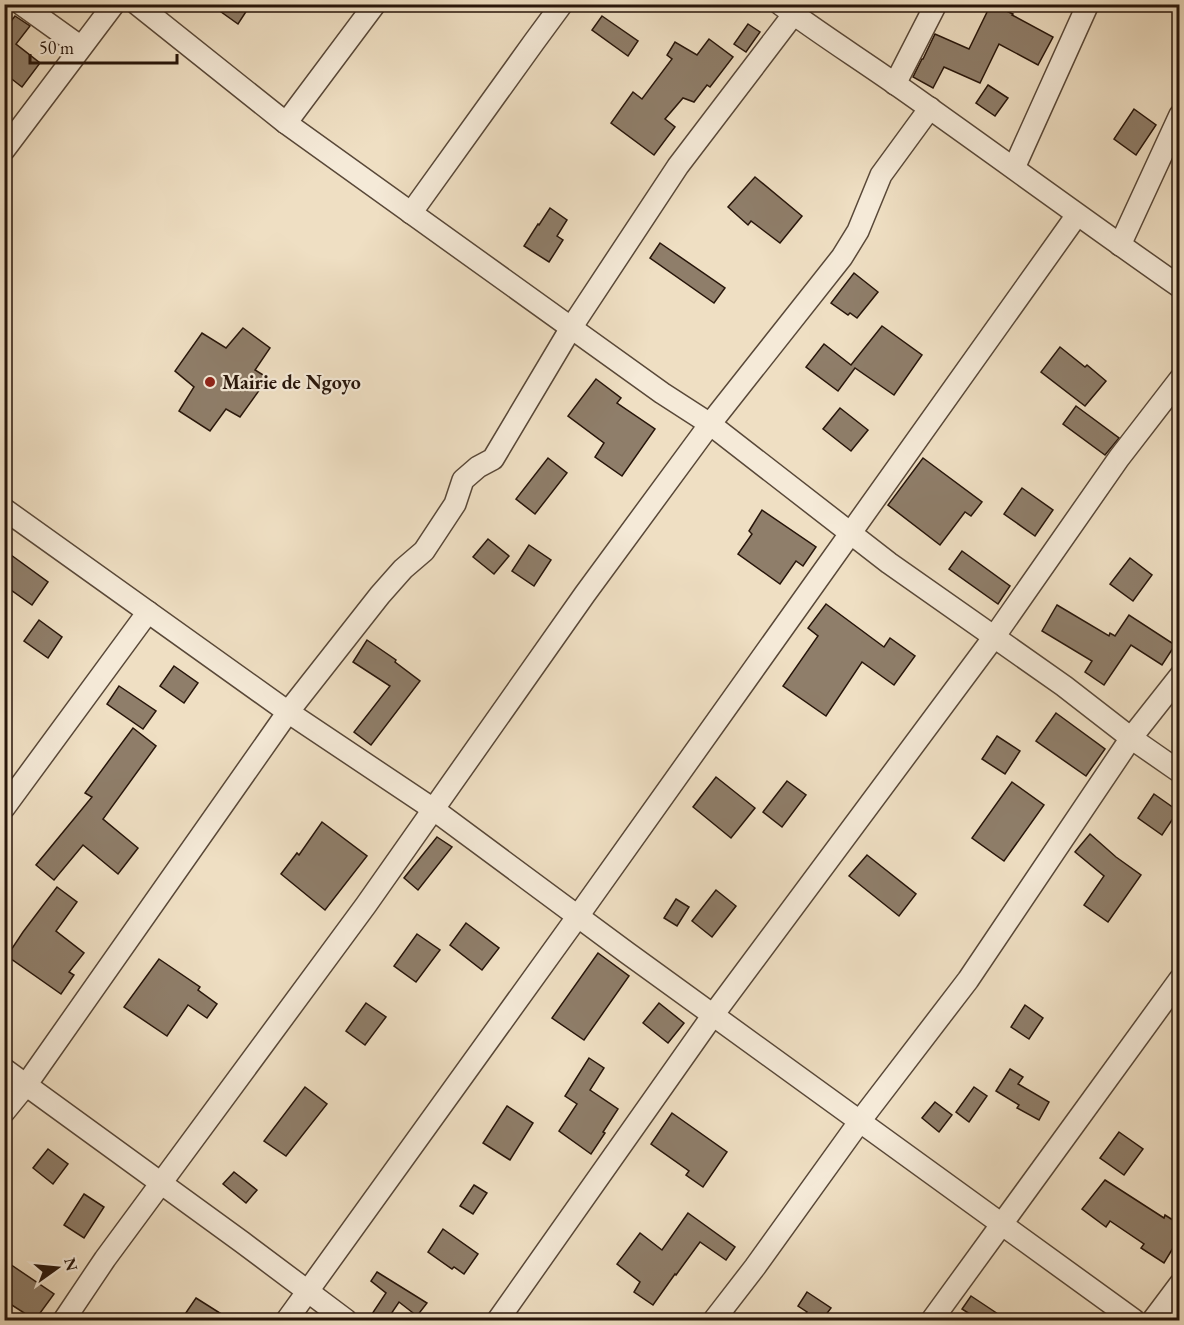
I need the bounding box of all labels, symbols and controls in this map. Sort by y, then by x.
scale bar [30,27,177,65]
text: 50 m [39,36,74,59]
place label: Mairie de Ngoyo [222,369,361,395]
marker: Mairie de Ngoyo [203,375,217,389]
north arrow [27,1238,87,1298]
text: N [59,1255,83,1273]

